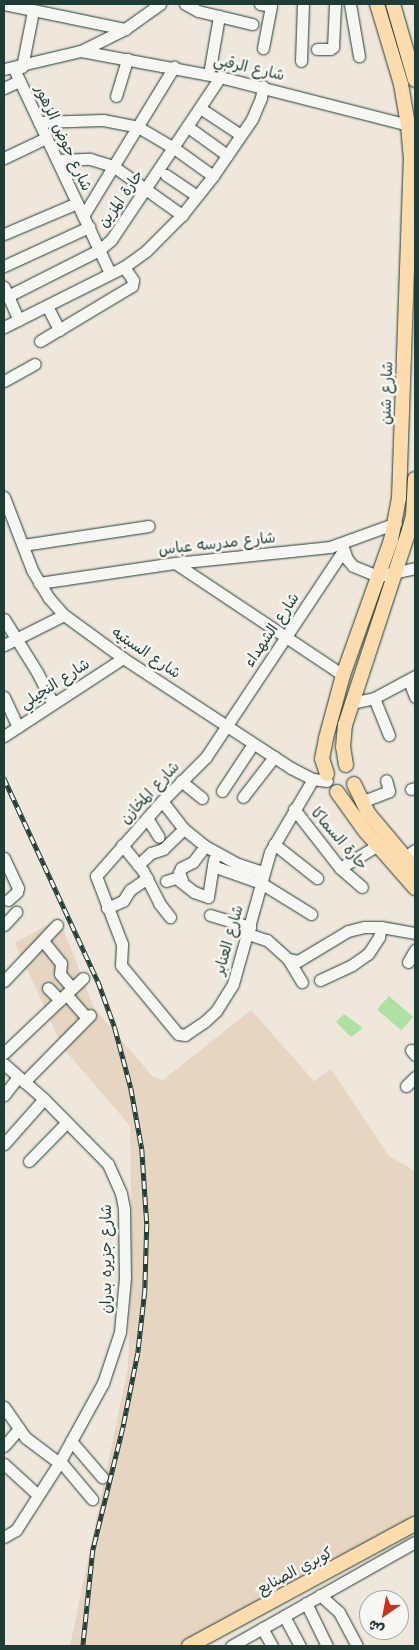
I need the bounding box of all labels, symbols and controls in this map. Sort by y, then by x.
street label: شارع الرقبي [212,51,286,85]
street label: شارع حوض الزهور [31,82,95,194]
street label: حارة المزين [95,167,147,231]
street label: شارع شنن [377,361,397,425]
street label: شارع مدرسه عباس [158,529,276,559]
street label: شارع الشهداء [241,590,303,670]
street label: شارع السبتيه [108,623,184,683]
street label: شارع النجيلي [17,655,93,713]
street label: شارع المخازن [117,758,183,828]
street label: حارة السماكا [307,804,371,874]
street label: شارع العنابر [210,903,248,977]
street label: شارع جزيره بدران [98,1204,116,1314]
street label: كوبري الصنايع [254,1544,336,1598]
north arrow [359,1590,409,1640]
text: ش [365,1616,387,1638]

